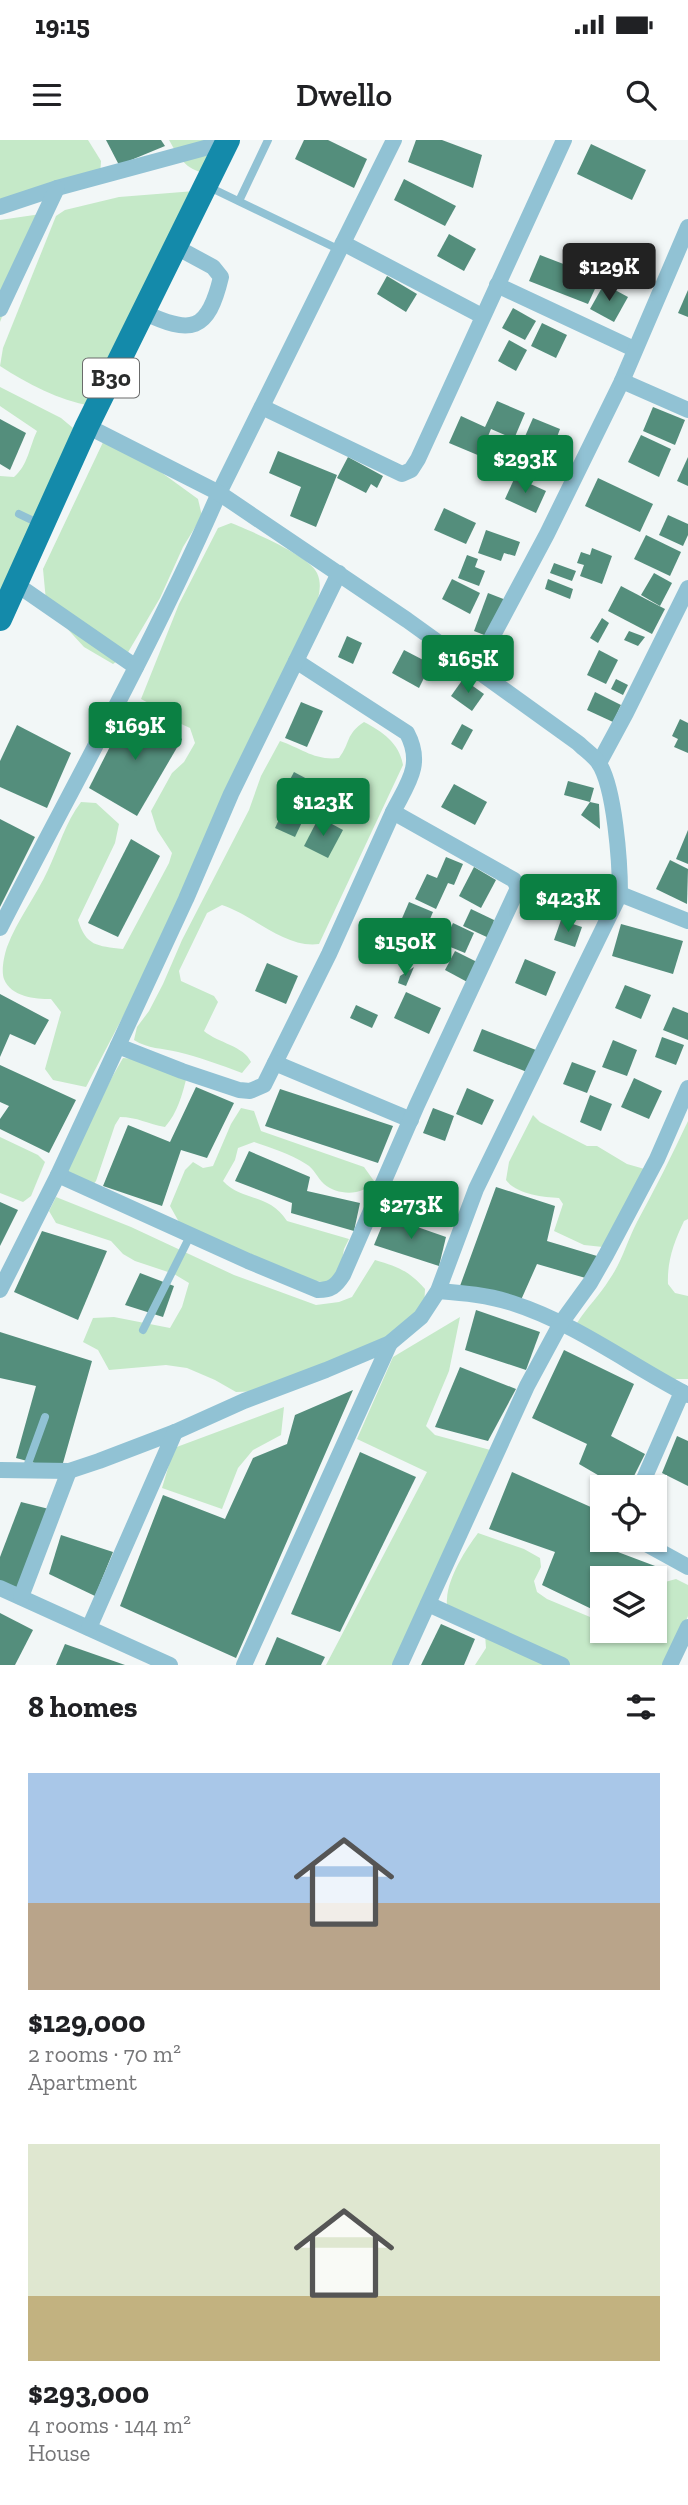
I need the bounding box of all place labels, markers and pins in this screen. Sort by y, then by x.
pin: $129K [560,244,658,303]
pin: $293K [476,436,574,495]
pin: $165K [419,636,517,695]
pin: $169K [86,702,184,762]
pin: $123K [274,778,372,838]
pin: $423K [519,874,617,934]
pin: $150K [356,918,454,978]
pin: $273K [362,1182,460,1241]

